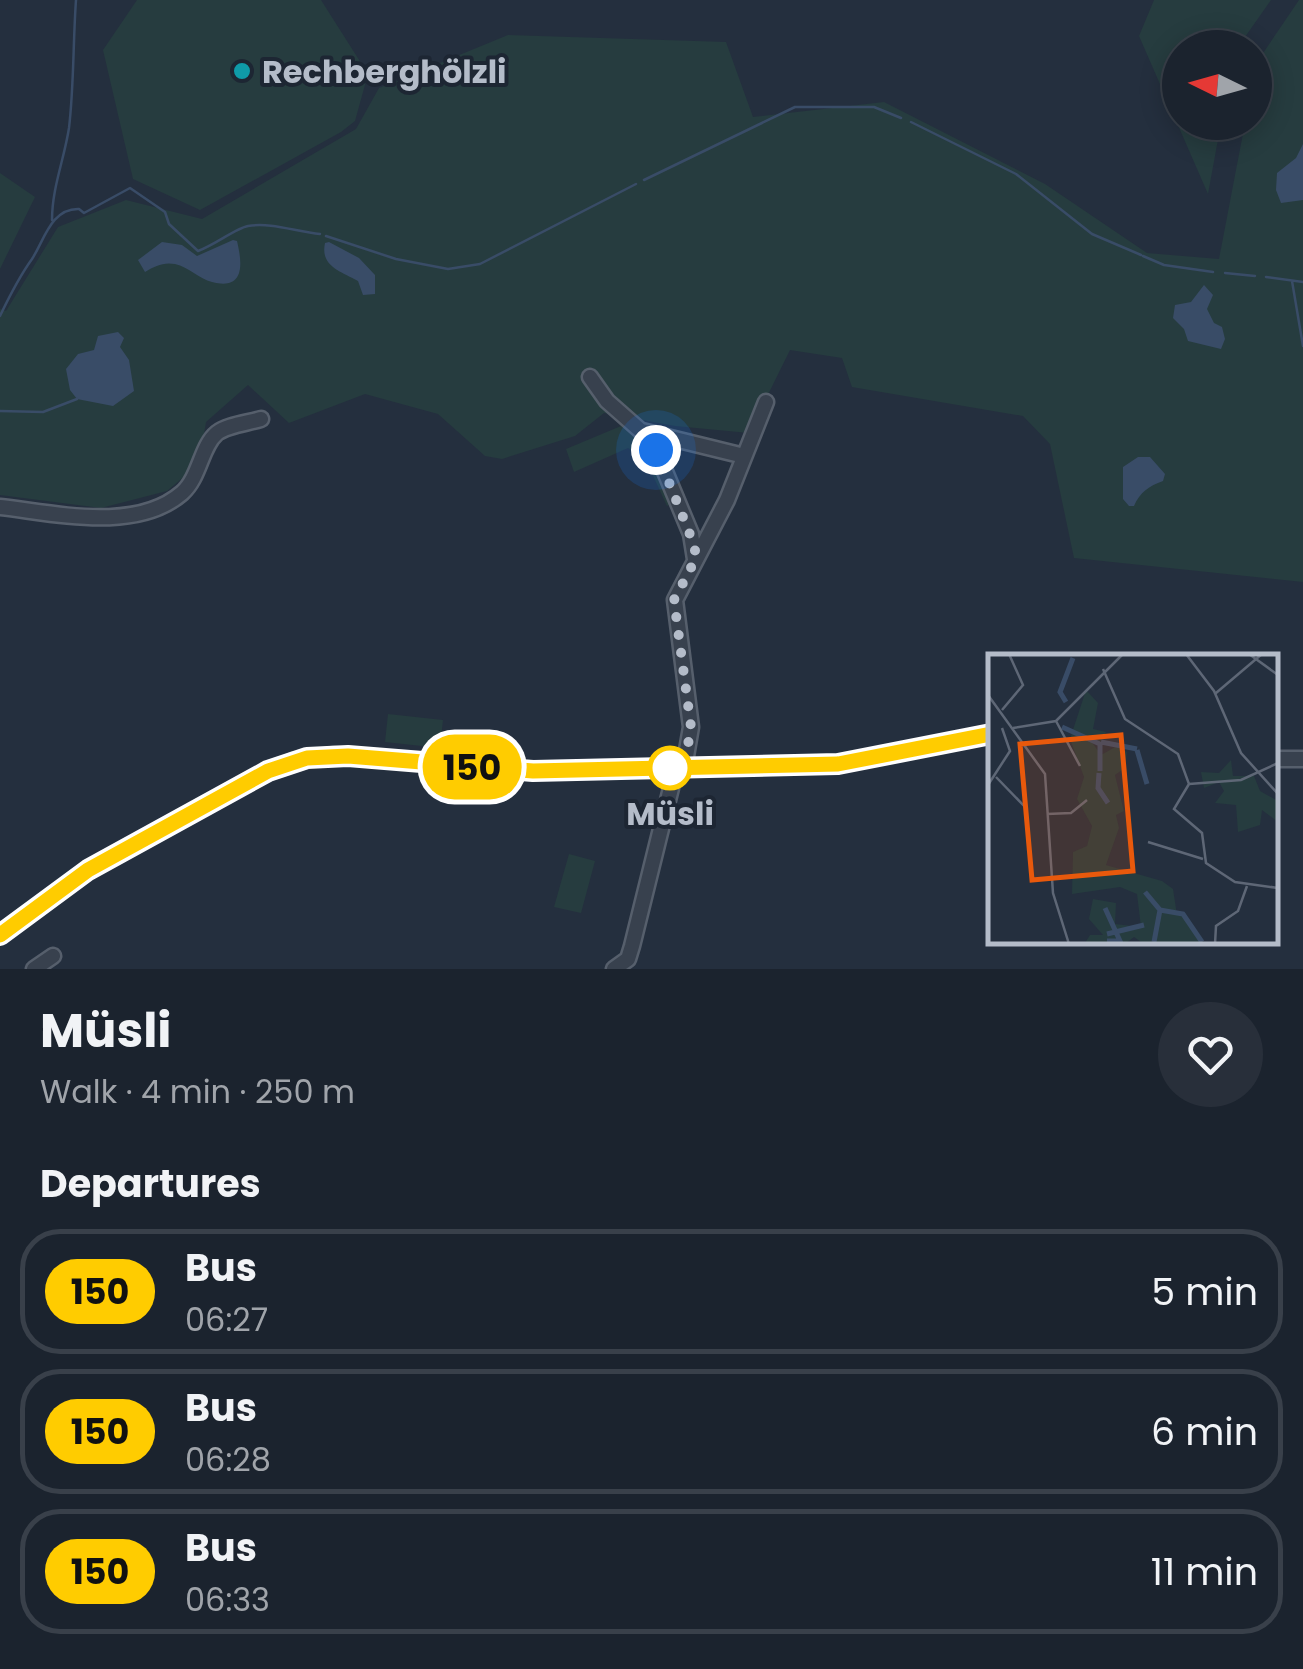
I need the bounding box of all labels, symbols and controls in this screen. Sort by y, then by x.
north arrow [1162,30,1272,140]
map controls [1162,30,1272,140]
place label: Rechberghölzli [262,49,507,94]
marker: Rechberghölzli [231,60,253,82]
your location [631,425,681,475]
inset map [988,654,1278,944]
line badge: 150 [414,734,530,800]
text: 150 [443,743,501,792]
marker: Müsli [649,747,691,789]
place label: Müsli [626,791,714,836]
text: Müsli [40,997,172,1064]
button: heart [1158,1002,1263,1107]
text: Walk · 4 min · 250 m [40,1069,355,1114]
text: Departures [40,1157,261,1210]
text: Bus [185,1241,257,1294]
text: 5 min [1151,1265,1258,1318]
text: 150 [71,1267,129,1316]
text: 06:27 [185,1297,268,1342]
text: Bus [185,1381,257,1434]
text: 6 min [1151,1405,1258,1458]
text: 150 [71,1407,129,1456]
text: 06:28 [185,1437,271,1482]
text: Bus [185,1521,257,1574]
text: 11 min [1151,1545,1258,1598]
text: 150 [71,1547,129,1596]
text: 06:33 [185,1577,270,1622]

